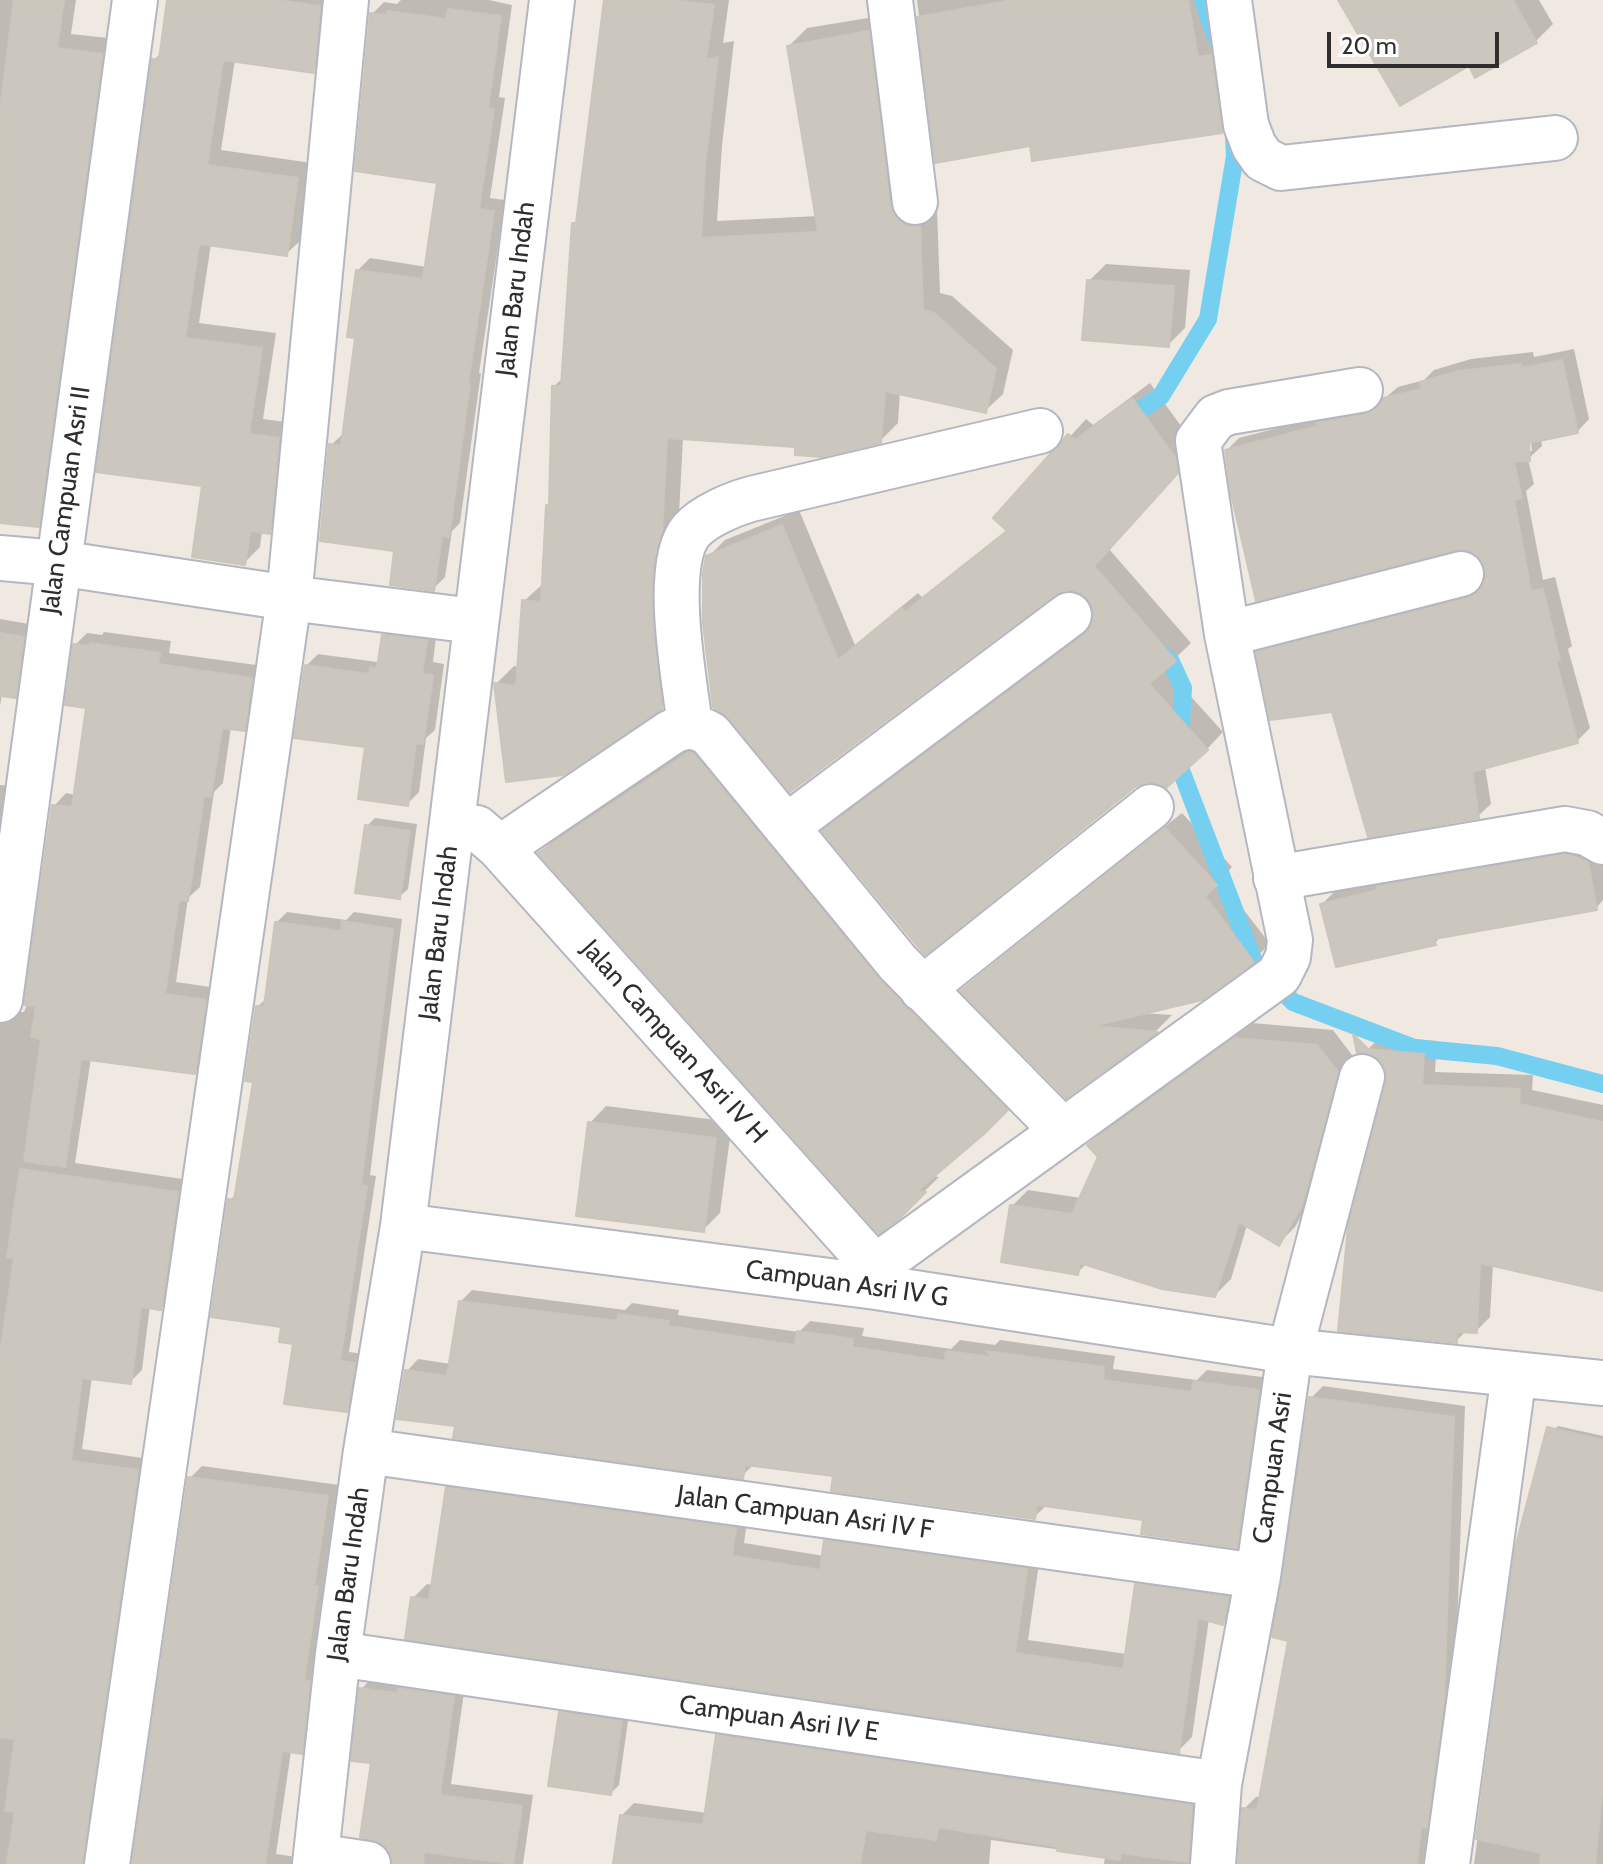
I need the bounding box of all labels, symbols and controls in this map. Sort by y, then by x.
scale bar [1331,16,1503,66]
text: 20 m [1341,31,1397,60]
street label: Jalan Baru Indah [490,200,542,378]
street label: Jalan Campuan Asri II [35,384,97,616]
street label: Jalan Baru Indah [413,844,465,1022]
street label: Jalan Campuan Asri IV H [574,934,774,1150]
street label: Campuan Asri IV G [744,1254,950,1314]
street label: Campuan Asri [1247,1390,1299,1546]
street label: Jalan Campuan Asri IV F [675,1480,935,1546]
street label: Jalan Baru Indah [321,1485,377,1663]
street label: Campuan Asri IV E [677,1690,881,1748]

